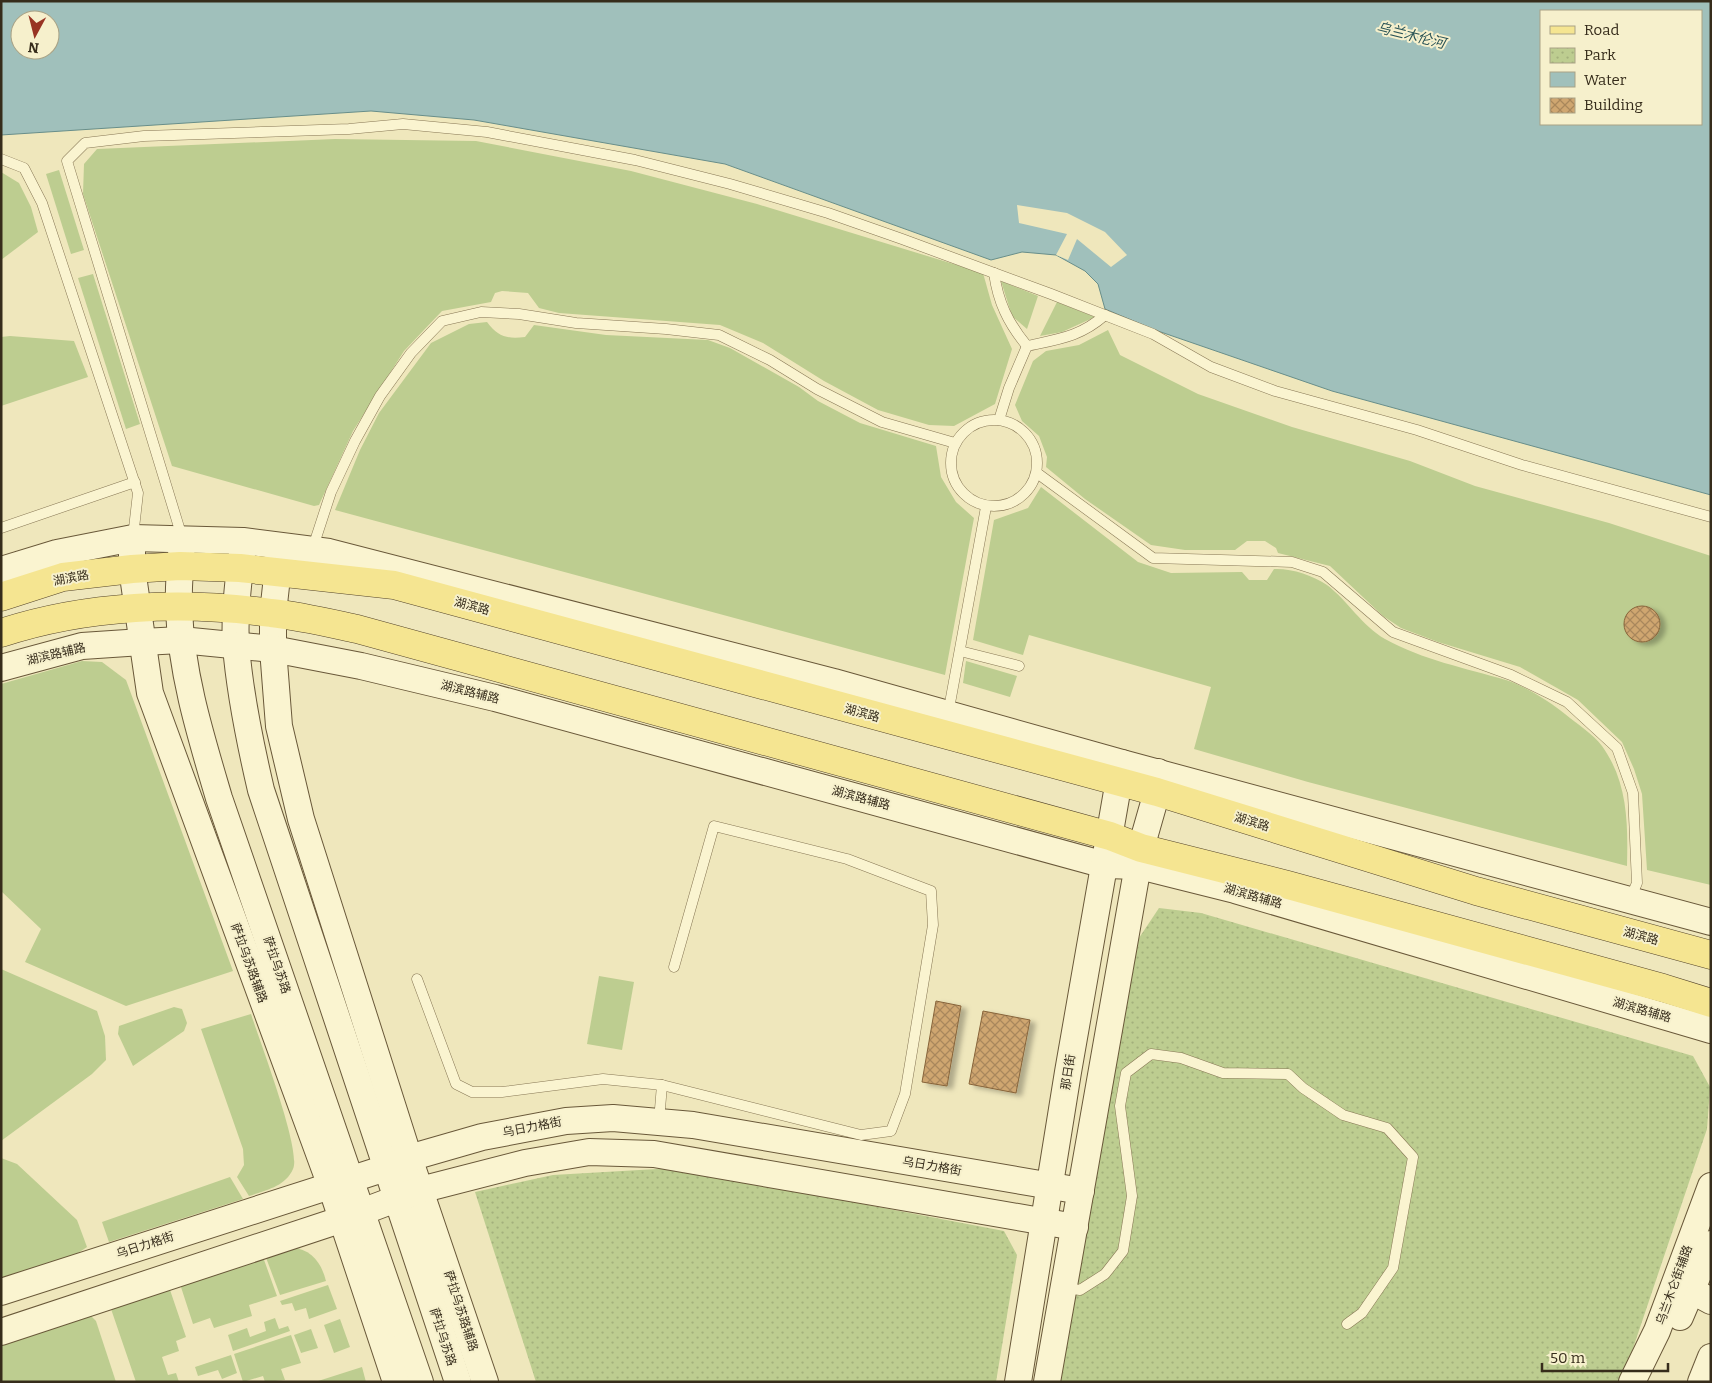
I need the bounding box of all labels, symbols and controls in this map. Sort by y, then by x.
north arrow [10,10,60,60]
legend [1540,10,1702,125]
water label: 乌兰木伦河 [1375,19,1450,53]
text: Road [1584,21,1619,39]
text: N [27,38,40,57]
text: Park [1584,46,1616,64]
text: Water [1584,71,1627,89]
text: Building [1584,96,1643,114]
street label: 湖滨路 [52,568,90,588]
street label: 湖滨路 [453,595,491,617]
street label: 湖滨路辅路 [25,640,87,668]
street label: 湖滨路辅路 [439,678,501,706]
street label: 湖滨路 [843,702,881,724]
street label: 湖滨路辅路 [830,783,892,813]
street label: 湖滨路 [1233,810,1271,834]
street label: 湖滨路辅路 [1222,881,1284,911]
street label: 萨拉乌苏路辅路 [228,921,270,1005]
street label: 湖滨路 [1622,925,1660,947]
street label: 萨拉乌苏路 [261,934,293,996]
street label: 湖滨路辅路 [1611,995,1673,1025]
street label: 那日街 [1058,1053,1078,1091]
street label: 乌日力格街 [501,1114,563,1140]
street label: 乌日力格街 [901,1154,963,1178]
street label: 乌日力格街 [114,1229,176,1261]
street label: 乌兰木仑街辅路 [1653,1243,1695,1327]
street label: 萨拉乌苏路辅路 [441,1269,481,1353]
street label: 萨拉乌苏路 [427,1306,459,1368]
scale bar [1542,1340,1668,1372]
text: 50 m [1550,1349,1586,1367]

